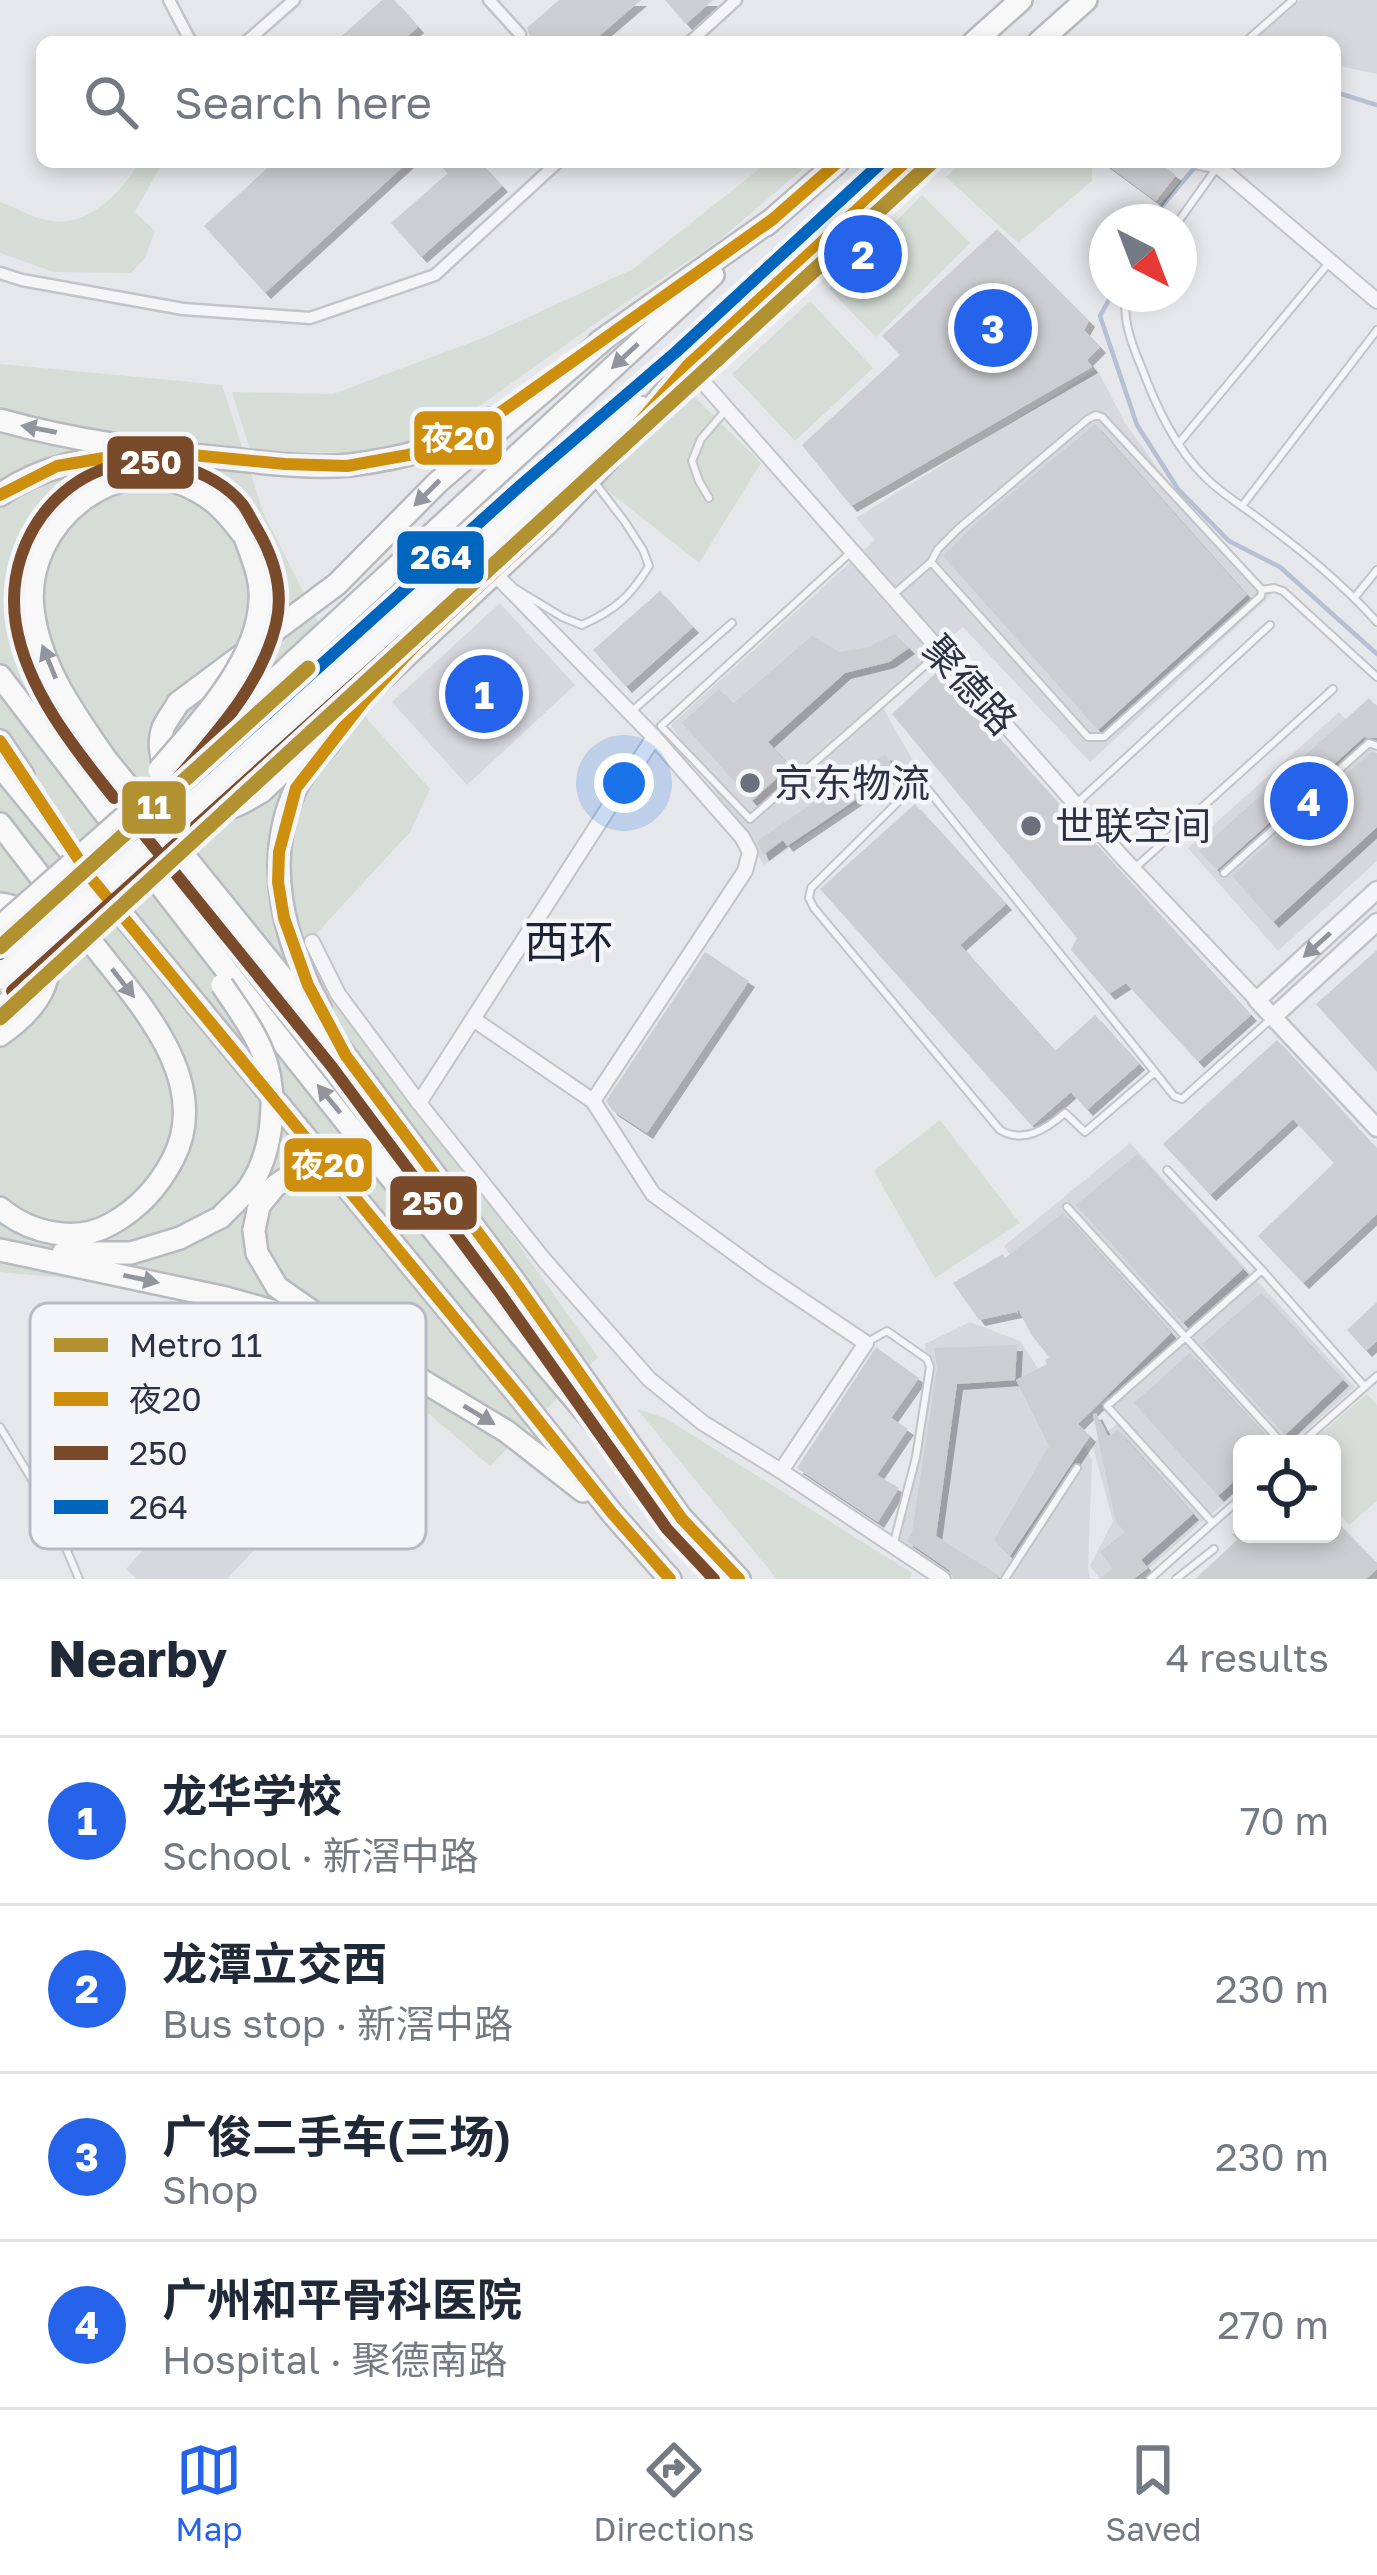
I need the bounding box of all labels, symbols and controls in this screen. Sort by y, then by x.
search box [36,36,1341,168]
icon: search [78,69,144,135]
text: Search here [174,75,432,129]
north arrow [1089,204,1197,312]
pin: 2 [824,209,902,299]
pin: 3 [954,283,1032,373]
one-way arrow [611,341,640,369]
line badge: 夜20 [412,409,504,467]
text: 夜20 [421,418,495,457]
one-way arrow [20,419,58,438]
line badge: 250 [105,434,196,491]
text: 250 [120,442,182,481]
one-way arrow [413,479,441,507]
line badge: 264 [395,529,486,586]
text: 264 [410,537,472,576]
street label: 聚德路 [914,625,1027,744]
one-way arrow [39,643,58,679]
pin: 1 [445,649,523,739]
your location [594,753,654,813]
pin: 4 [1270,756,1348,846]
place label: 京东物流 [774,759,930,806]
marker: 京东物流 [737,770,763,796]
line badge: 11 [120,779,188,836]
text: 11 [137,787,171,826]
place label: 世联空间 [1055,802,1211,849]
marker: 世联空间 [1018,813,1044,839]
district label: 西环 [524,914,614,968]
one-way arrow [1303,931,1332,958]
one-way arrow [111,967,135,999]
one-way arrow [317,1084,342,1115]
line badge: 夜20 [282,1136,374,1194]
text: 夜20 [291,1145,365,1184]
line badge: 250 [388,1174,479,1232]
text: 250 [402,1183,464,1222]
one-way arrow [122,1270,160,1289]
legend [30,1303,426,1549]
text: Metro 11 [129,1325,262,1364]
text: 夜20 [129,1379,202,1418]
one-way arrow [463,1403,496,1425]
text: 250 [129,1433,188,1472]
map controls [1233,1435,1341,1543]
button: locate [1233,1435,1341,1543]
text: 264 [129,1487,188,1526]
text: Nearby [48,1627,227,1688]
text: 4 results [1166,1634,1329,1681]
text: 龙华学校 [162,1768,342,1822]
text: 1 [77,1797,97,1844]
text: 70 m [1240,1797,1329,1844]
text: School · 新滘中路 [162,1832,479,1879]
text: 龙潭立交西 [162,1936,387,1990]
text: 2 [75,1965,99,2012]
text: 230 m [1215,1965,1329,2012]
text: Bus stop · 新滘中路 [162,2000,513,2047]
text: 广俊二手车(三场) [162,2109,511,2163]
text: 3 [75,2133,99,2180]
text: 230 m [1215,2133,1329,2180]
text: Shop [162,2166,258,2213]
text: 广州和平骨科医院 [162,2272,522,2326]
text: 4 [75,2301,99,2348]
text: 270 m [1217,2301,1329,2348]
text: Hospital · 聚德南路 [162,2336,507,2383]
tab: Map [175,2437,243,2548]
tab: Directions [593,2437,755,2548]
tab: Saved [1105,2437,1202,2548]

